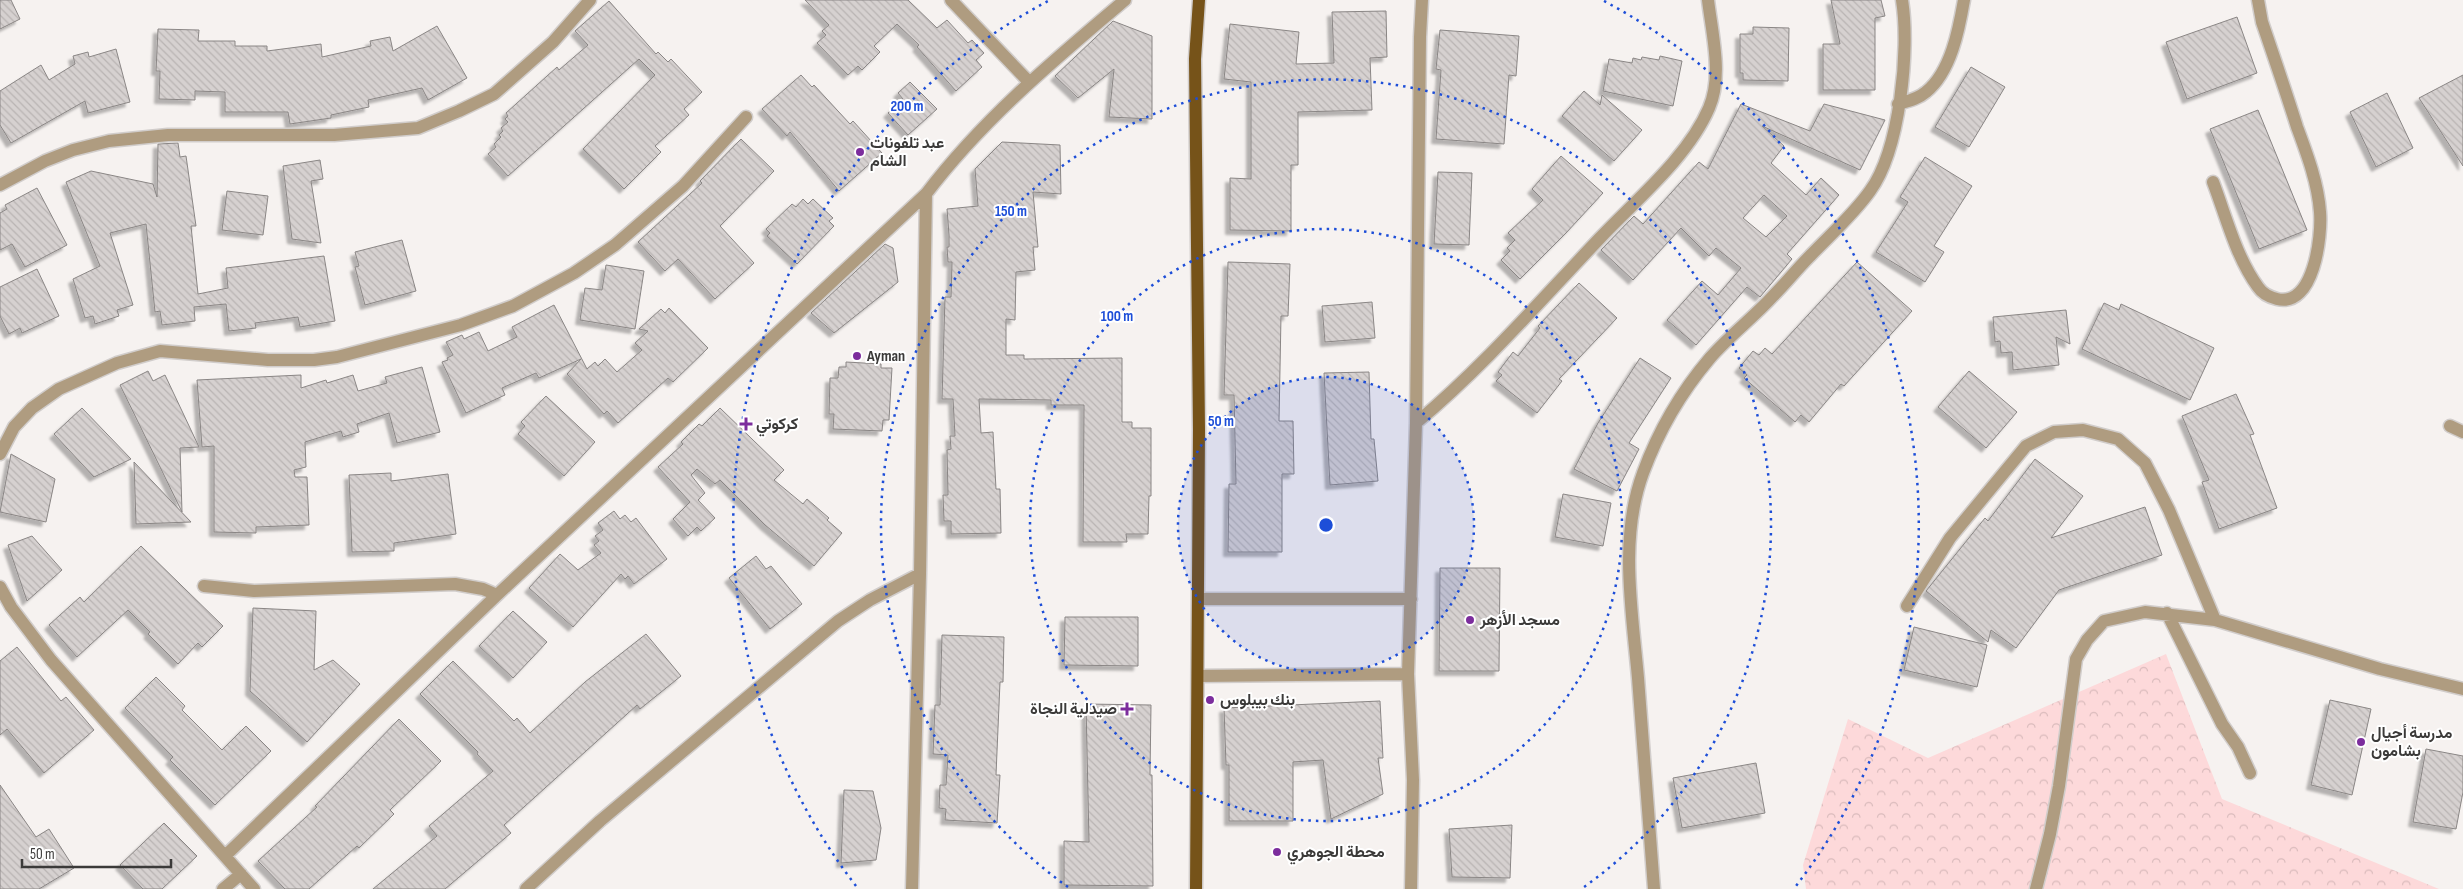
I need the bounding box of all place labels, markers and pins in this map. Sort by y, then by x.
place label: عبد تلفونات الشام [870,134,944,171]
marker: عبد تلفونات الشام [854,146,866,158]
place label: Ayman [866,347,905,366]
marker: Ayman [851,350,863,362]
place label: كركوتي [756,415,798,437]
marker: كركوتي [740,418,752,430]
centre of rings [1317,516,1335,534]
place label: مسجد الأزهر [1479,610,1560,630]
marker: مسجد الأزهر [1464,614,1476,626]
place label: بنك بيبلوس [1220,691,1295,710]
marker: بنك بيبلوس [1204,694,1216,706]
place label: صيدلية النجاة [1030,700,1117,719]
marker: صيدلية النجاة [1121,703,1133,715]
place label: مدرسة أجيال بشامون [2371,724,2453,761]
marker: مدرسة أجيال بشامون [2355,736,2367,748]
place label: محطة الجوهري [1287,843,1385,865]
marker: محطة الجوهري [1271,846,1283,858]

